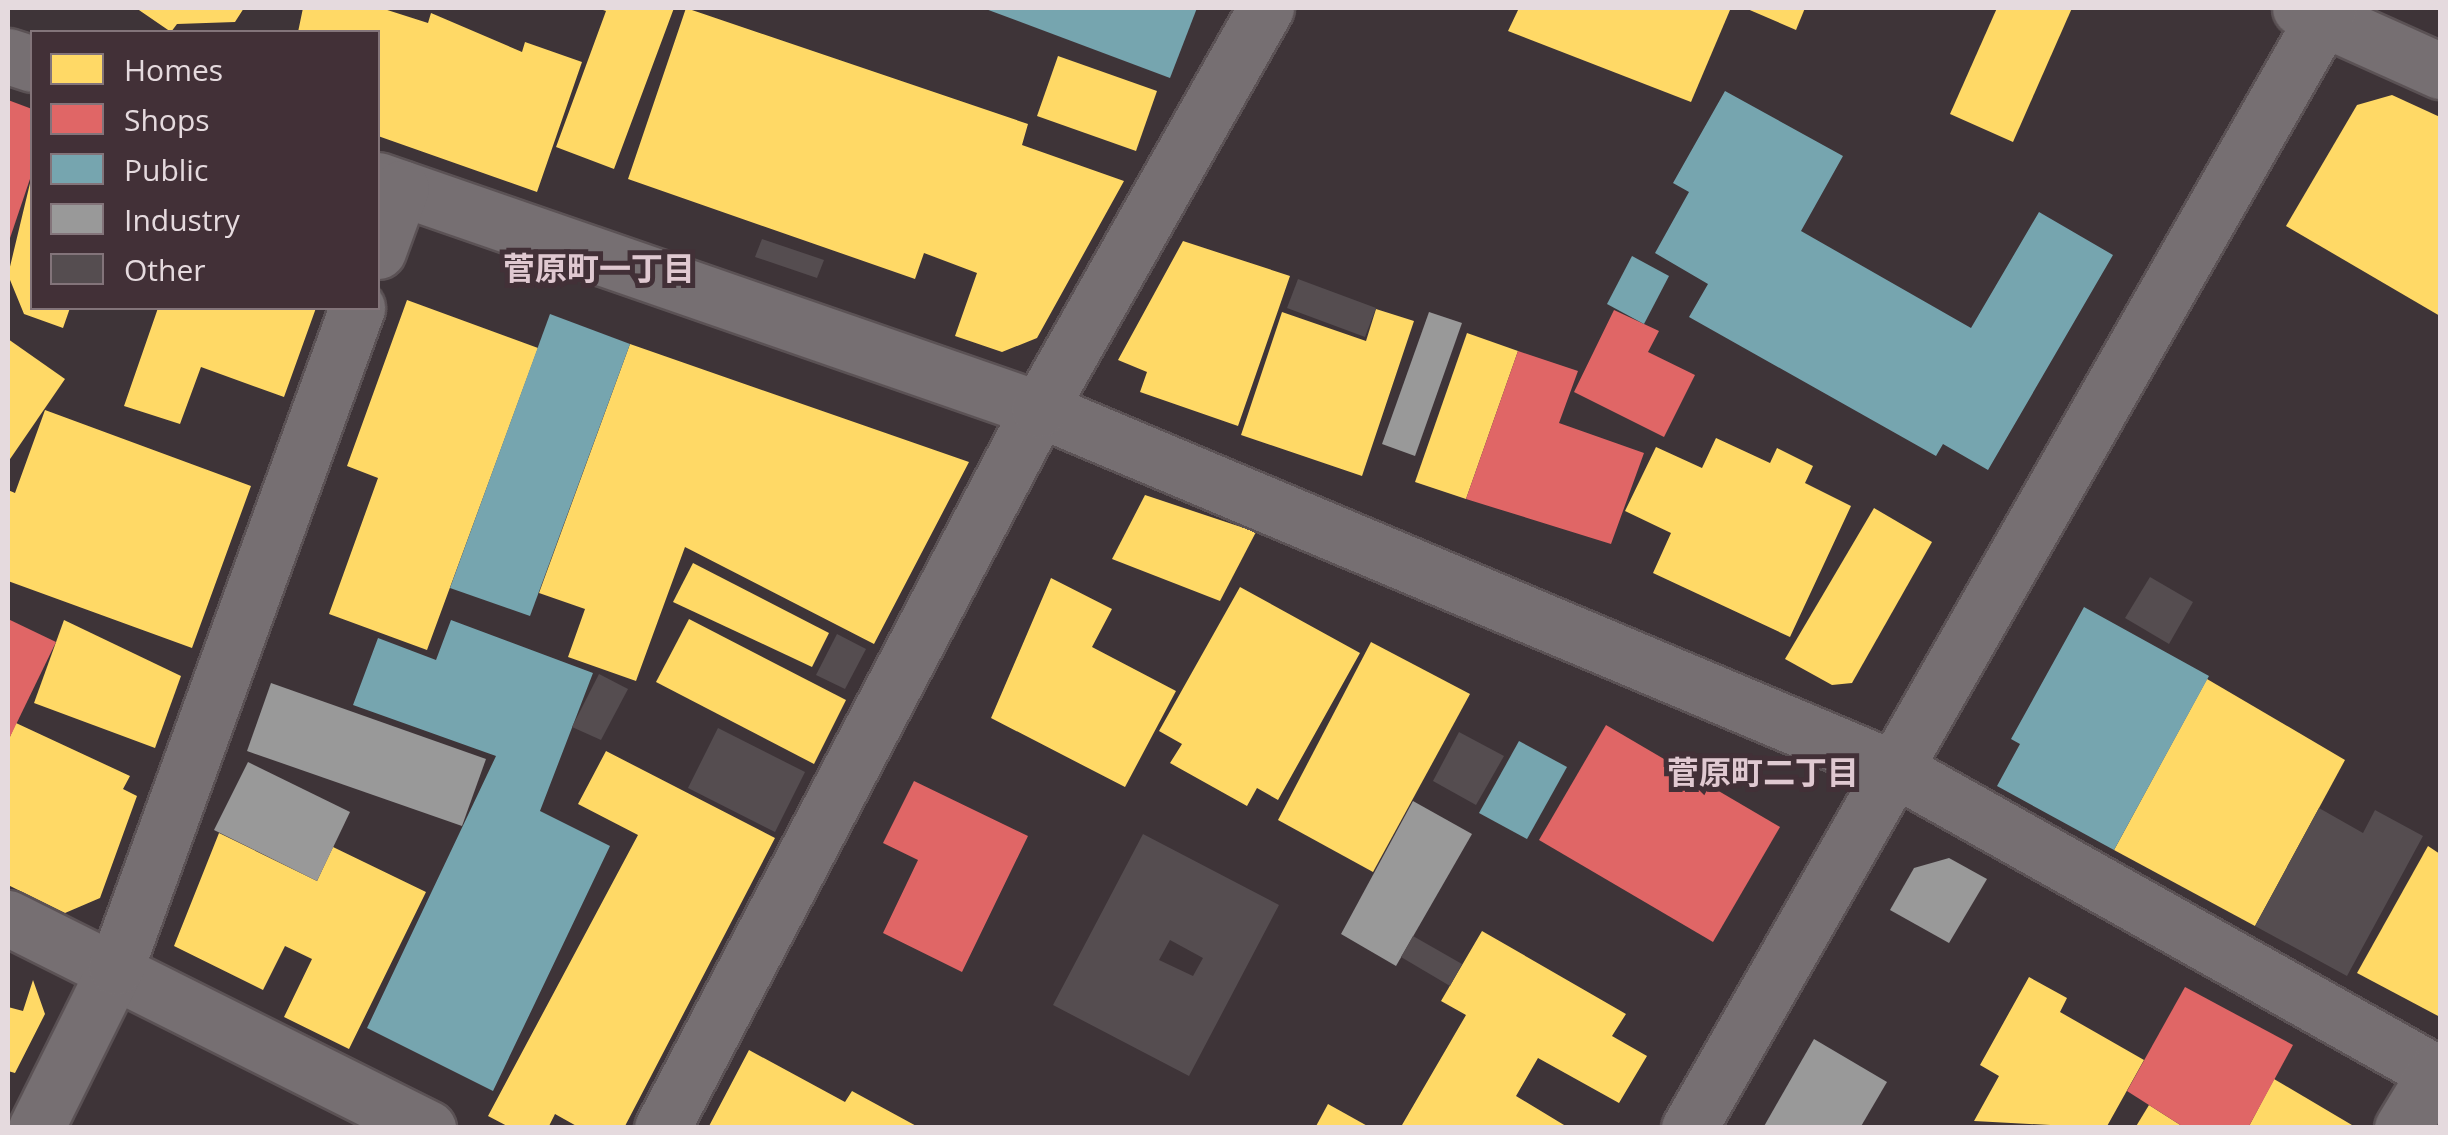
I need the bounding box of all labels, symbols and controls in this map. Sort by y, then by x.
legend [30,30,380,310]
text: Homes [124,49,223,90]
text: Shops [124,99,210,140]
text: Public [124,149,208,190]
text: Industry [124,199,240,240]
text: Other [124,249,206,290]
district label: 菅原町一丁目 [503,249,695,287]
district label: 菅原町二丁目 [1667,753,1859,791]

